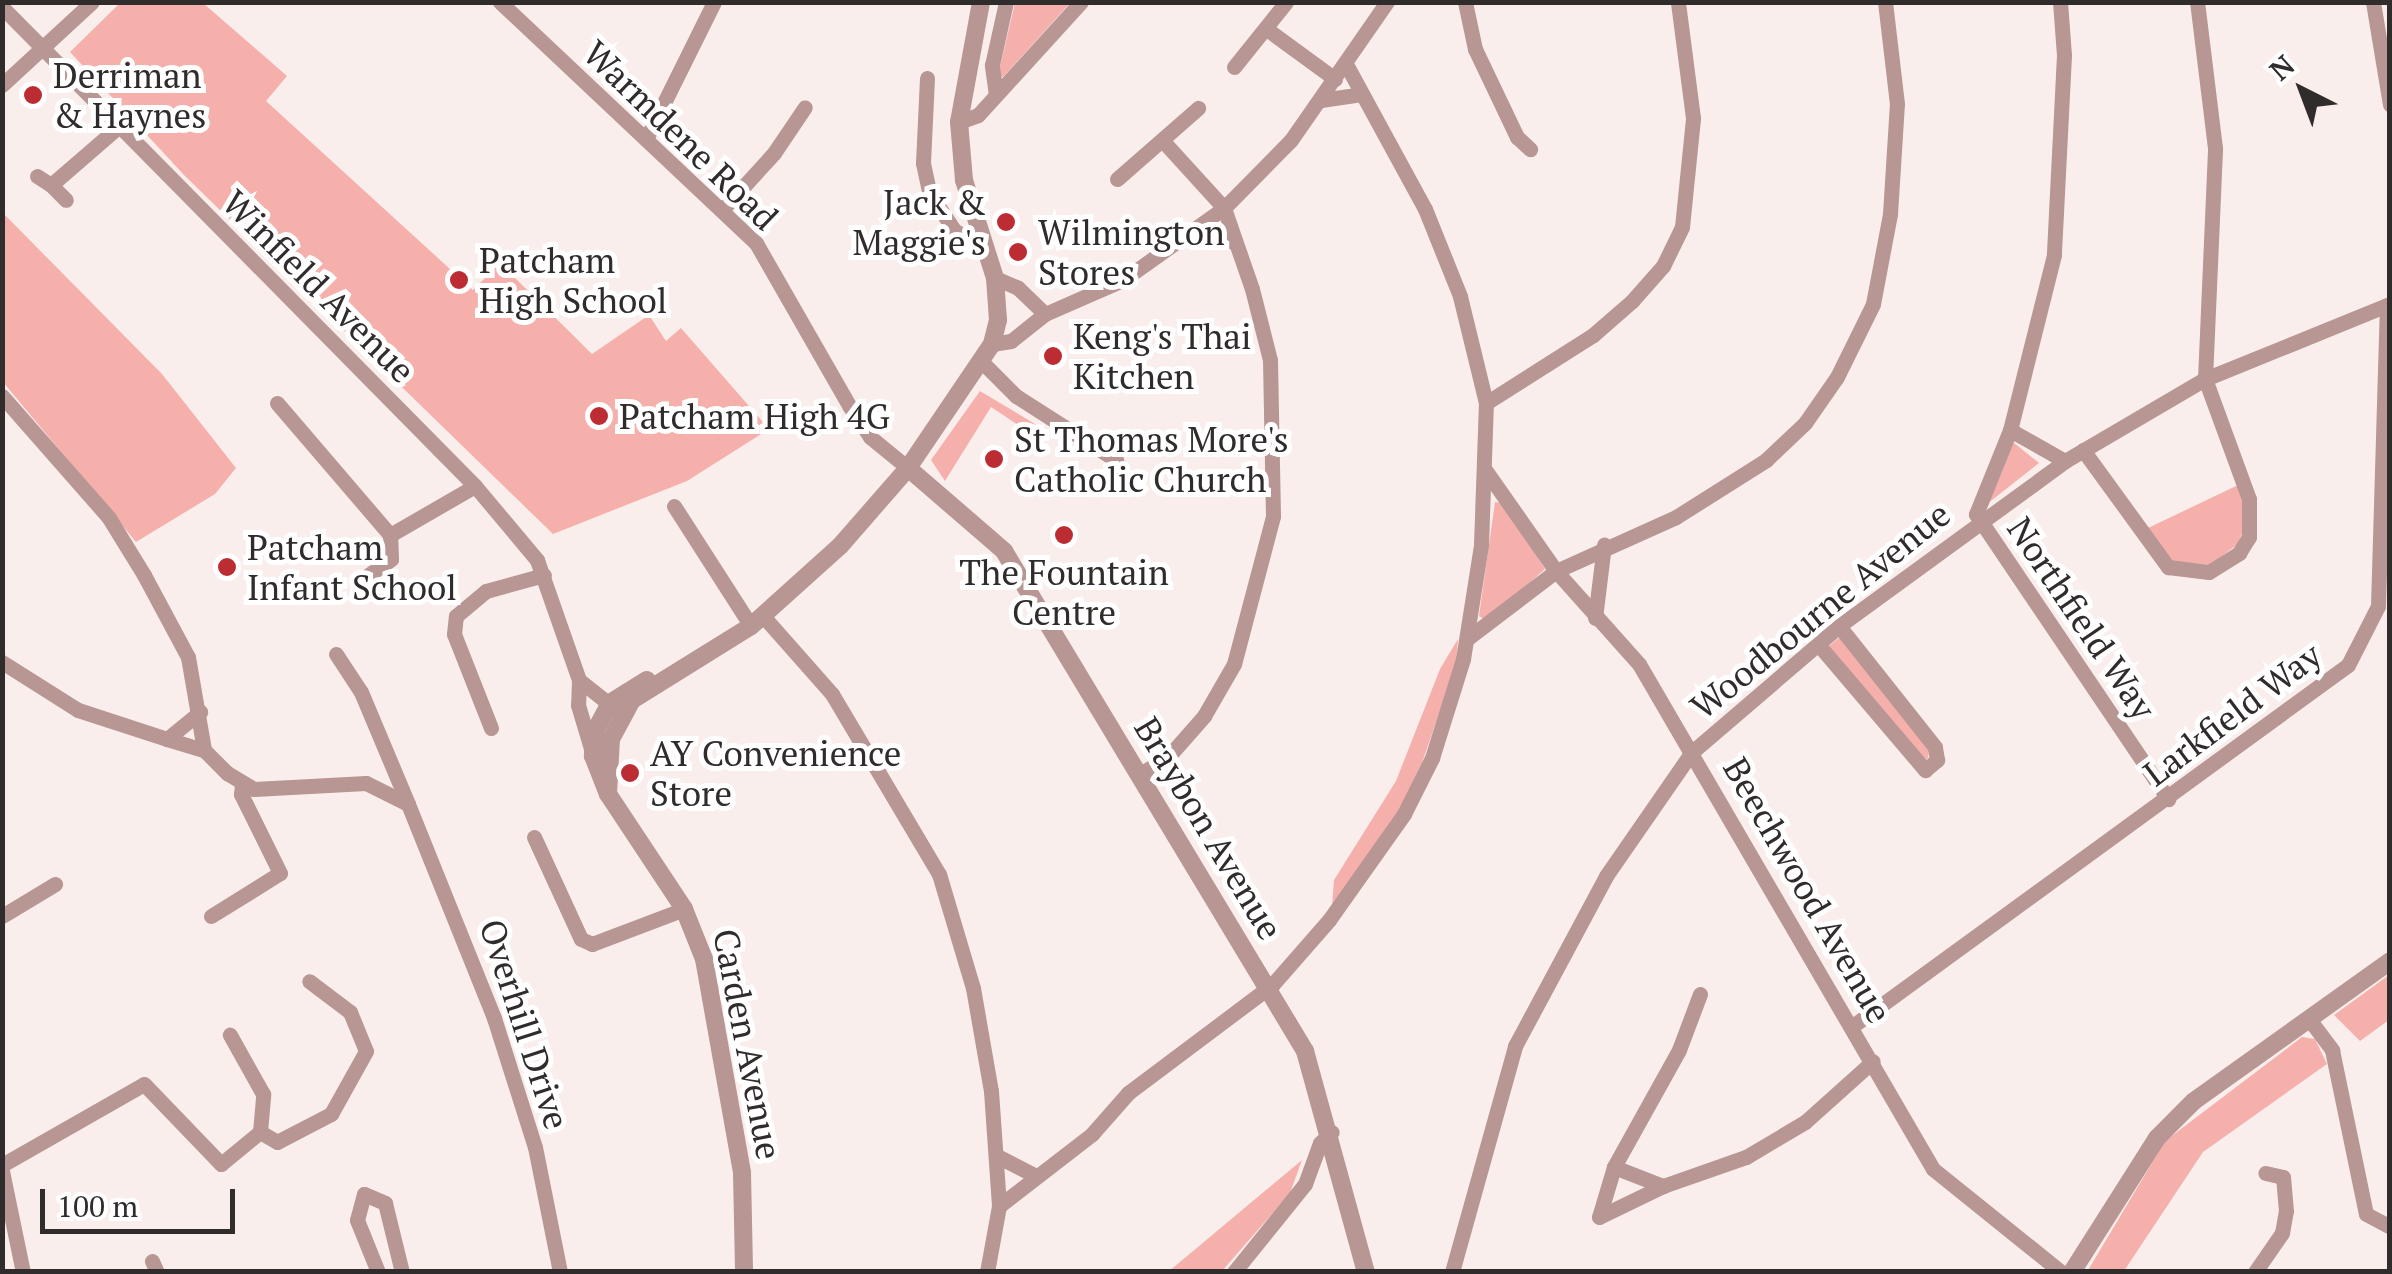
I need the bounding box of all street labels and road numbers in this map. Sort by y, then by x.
street label: Warmdene Road [575,32,787,238]
street label: Winfield Avenue [214,181,424,391]
street label: Woodbourne Avenue [1682,492,1958,728]
street label: Northfield Way [1999,509,2165,727]
street label: Larkfield Way [2135,634,2329,794]
street label: Braybon Avenue [1126,709,1292,947]
street label: Beechwood Avenue [1715,750,1901,1030]
street label: Overhill Drive [471,914,579,1134]
street label: Carden Avenue [705,925,791,1163]

